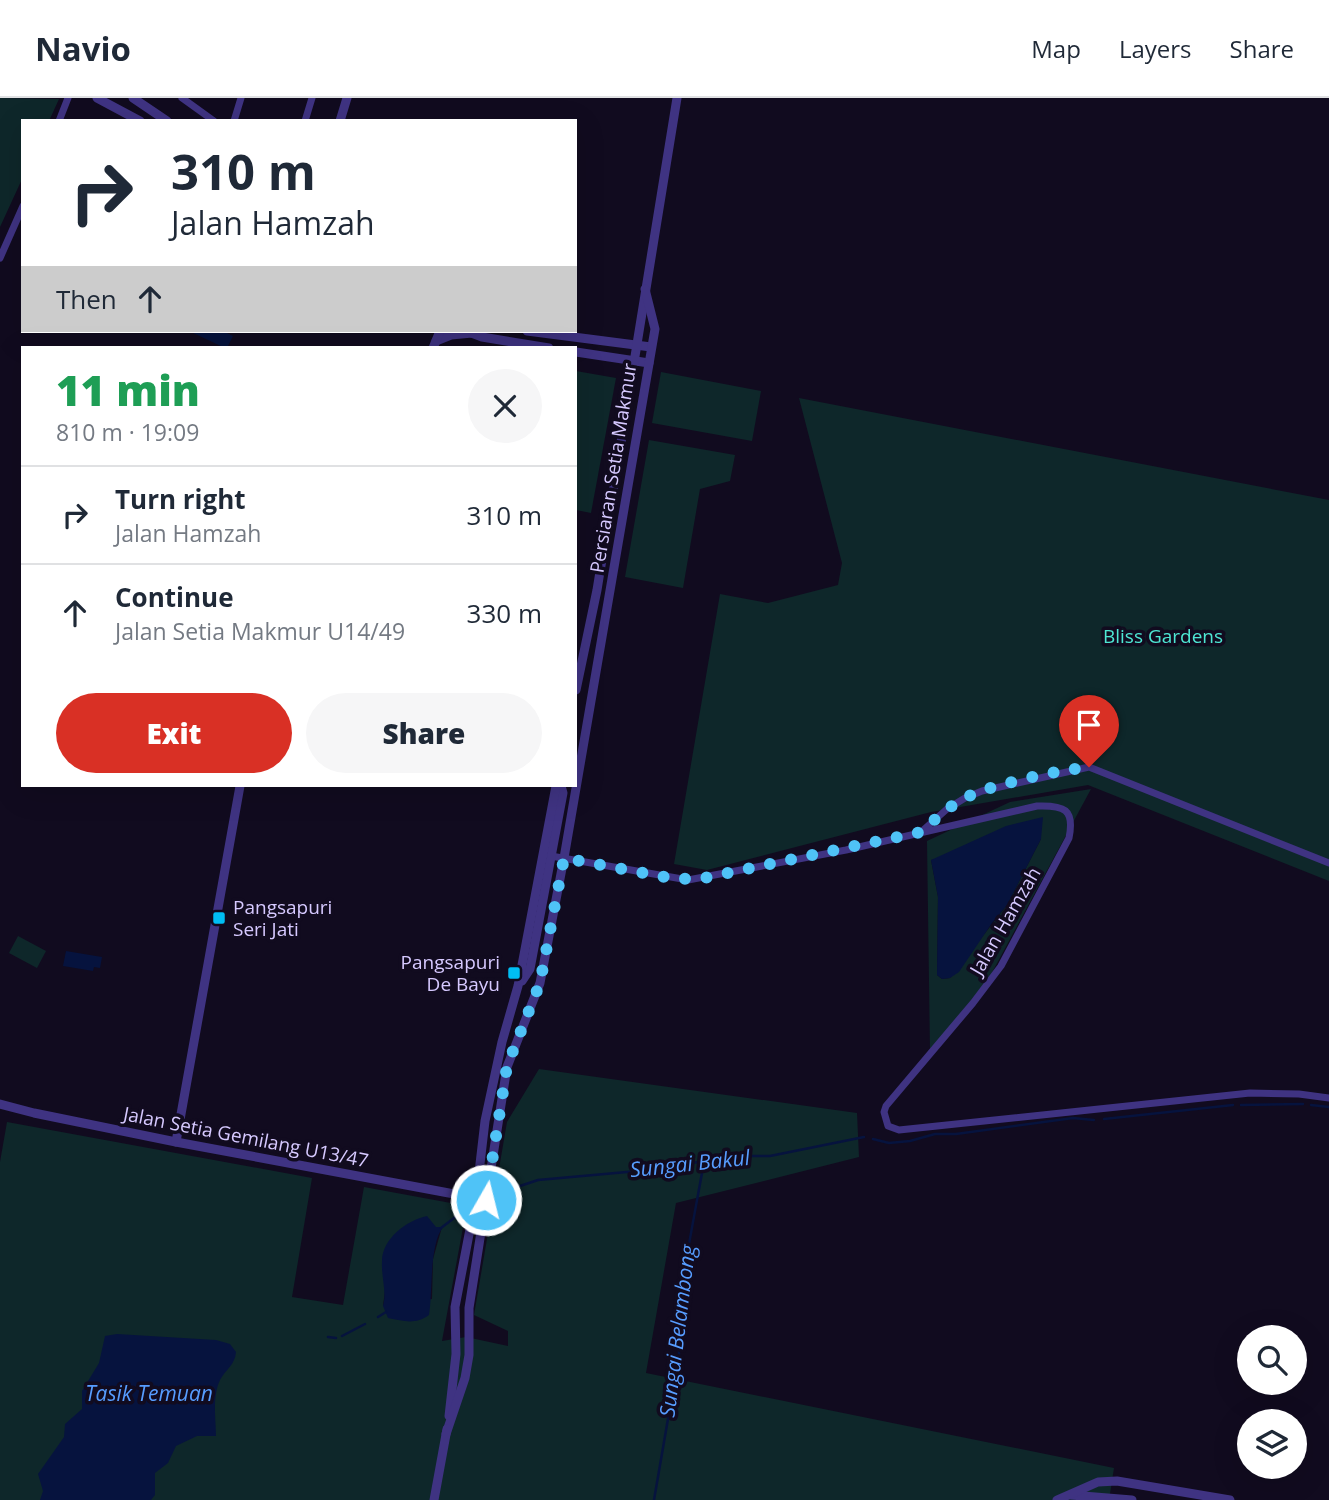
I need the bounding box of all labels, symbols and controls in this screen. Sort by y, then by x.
text: Navio [35,26,131,71]
text: Map [1031,32,1081,65]
text: Layers [1119,32,1192,65]
text: Share [1230,32,1294,65]
text: 310 m [171,138,316,204]
icon: right [56,147,147,238]
text: Jalan Hamzah [171,201,375,244]
icon: ahead [131,280,169,318]
text: Then [56,281,117,317]
text: 11 min [56,361,200,418]
street label: Persiaran Setia Makmur [584,361,642,575]
button: close [468,369,542,443]
text: 810 m · 19:09 [56,416,199,448]
text: Turn right [115,481,246,517]
icon: right [56,496,94,534]
text: 310 m [467,497,542,533]
text: Jalan Hamzah [115,517,261,549]
text: Continue [115,579,234,615]
icon: ahead [56,594,94,632]
text: 330 m [467,595,542,631]
text: Jalan Setia Makmur U14/49 [115,615,405,647]
park label: Bliss Gardens [1103,623,1223,649]
button: Exit [56,693,292,773]
button: Share [306,693,542,773]
pin [1059,695,1119,767]
icon: arrive [1070,706,1108,744]
street label: Jalan Hamzah [963,862,1046,982]
place label: Pangsapuri Seri Jati [233,894,332,942]
marker: Pangsapuri Seri Jati [211,910,227,926]
place label: Pangsapuri De Bayu [401,949,500,997]
marker: Pangsapuri De Bayu [506,965,522,981]
street label: Jalan Setia Gemilang U13/47 [119,1100,371,1174]
water label: Sungai Bakul [629,1143,752,1183]
position arrow [449,1163,523,1237]
water label: Sungai Belambong [653,1242,702,1419]
map controls [1237,1325,1307,1479]
button: search [1237,1325,1307,1395]
water label: Tasik Temuan [85,1379,213,1407]
button: layers [1237,1409,1307,1479]

